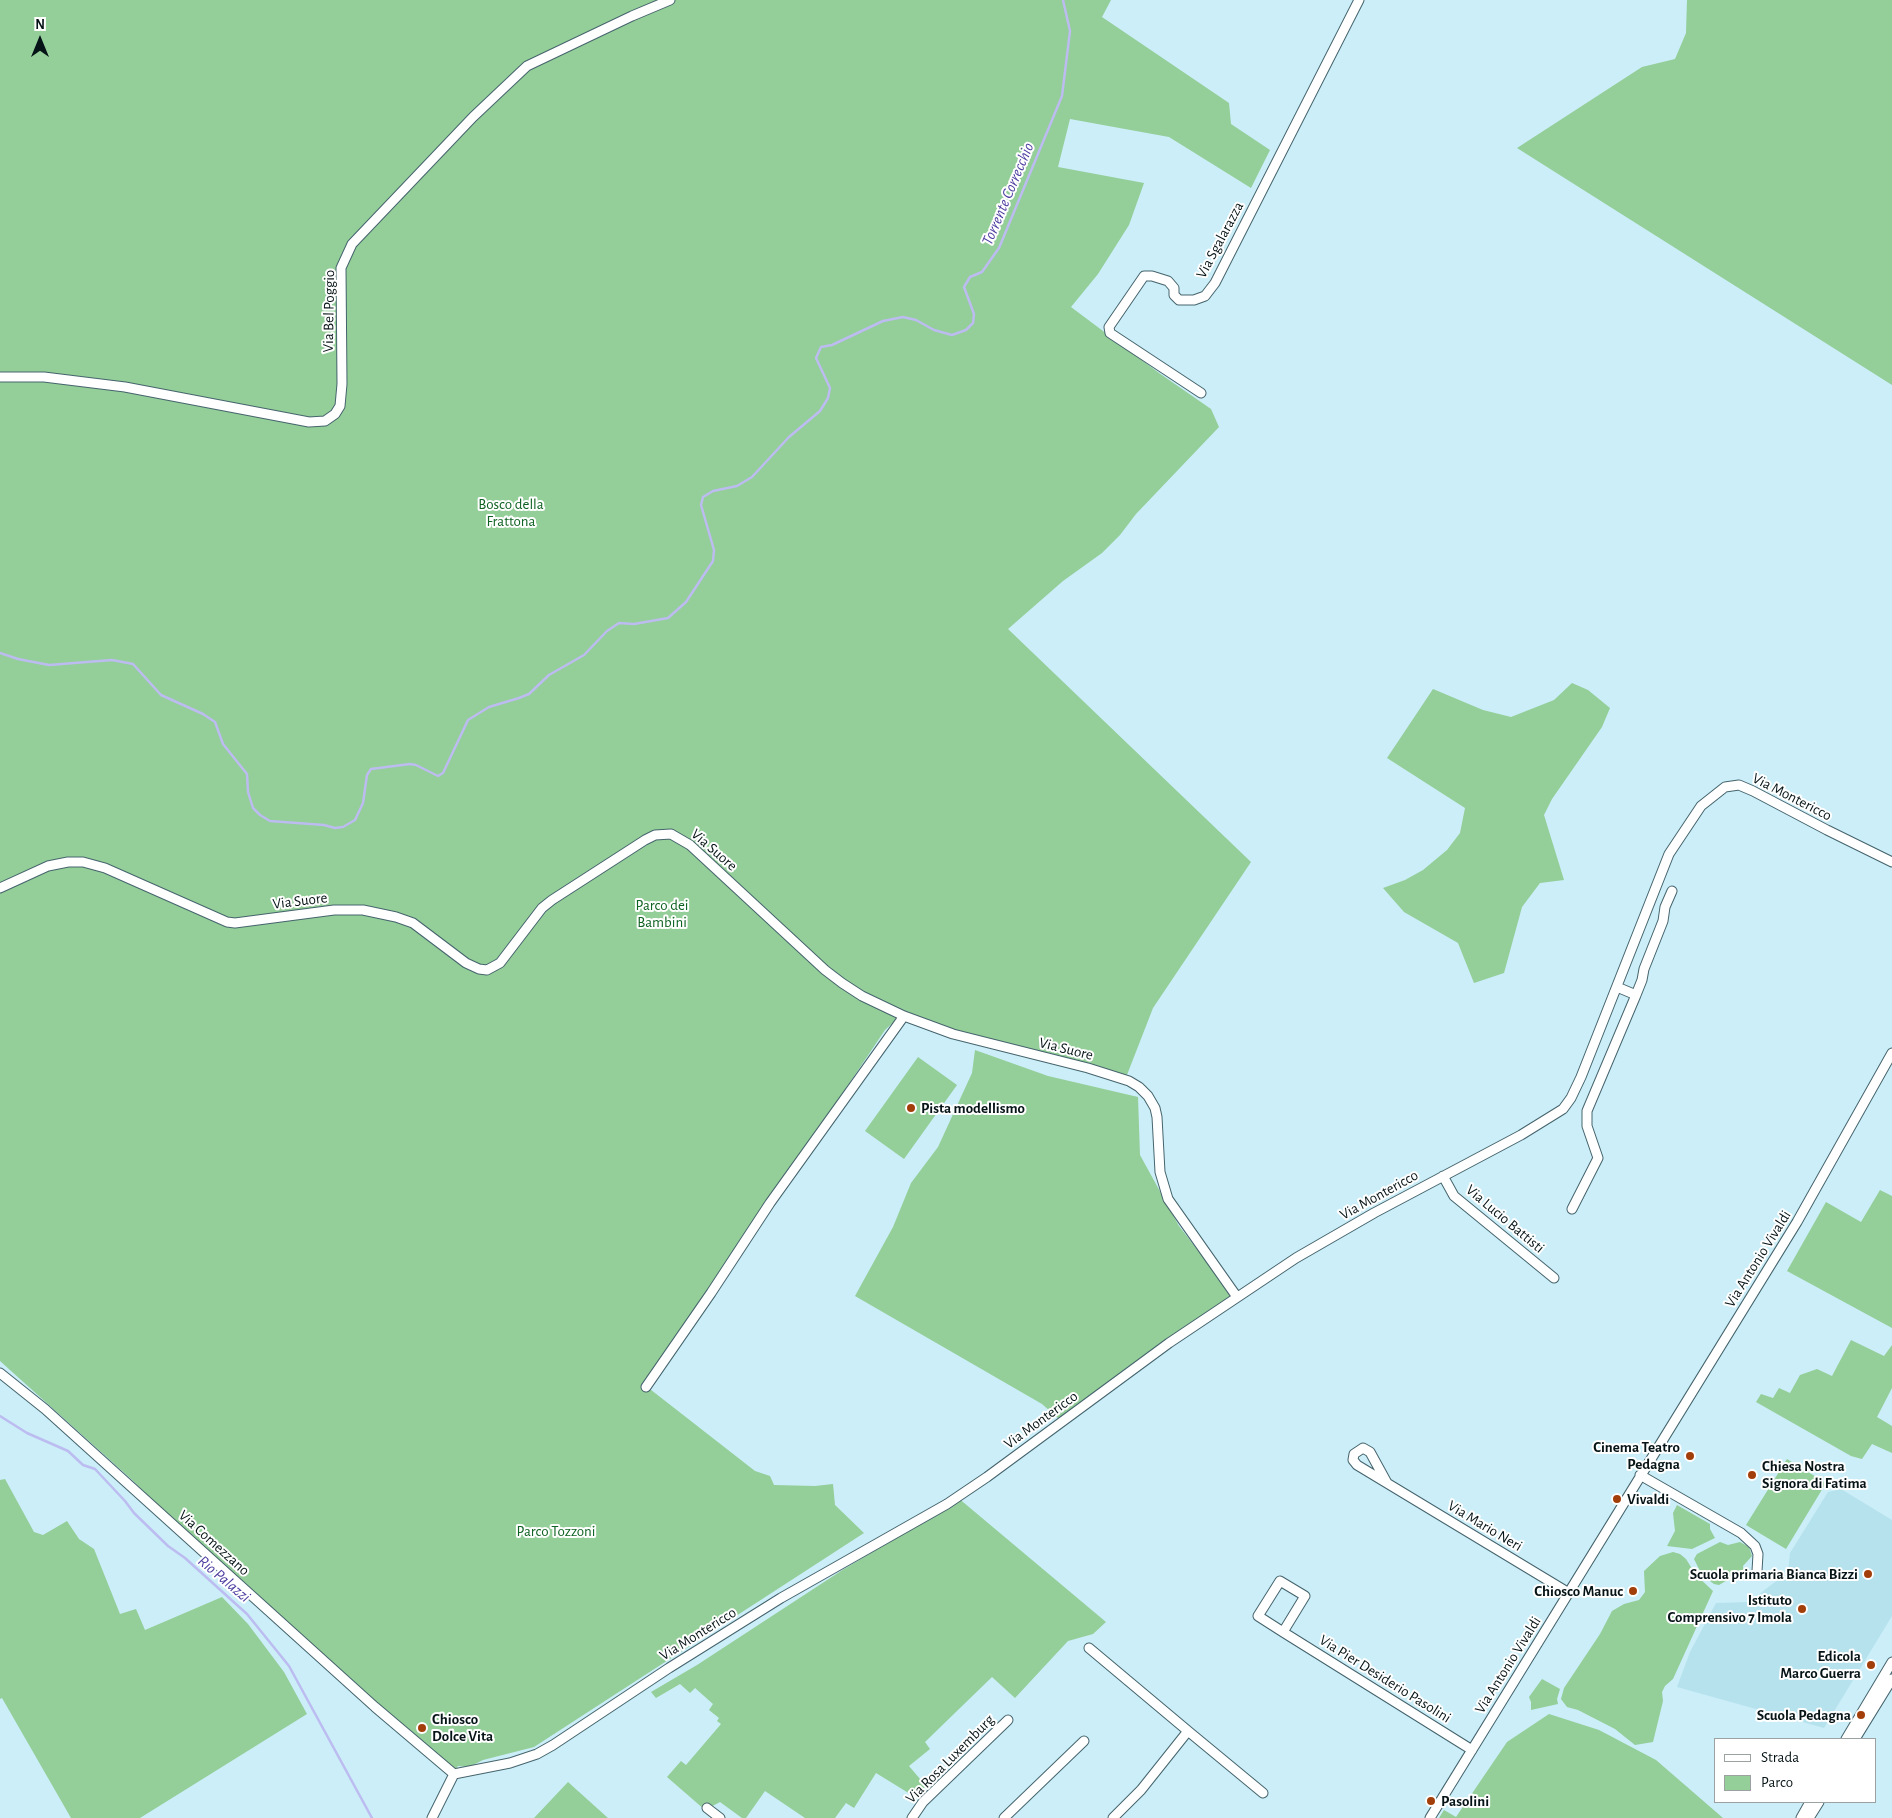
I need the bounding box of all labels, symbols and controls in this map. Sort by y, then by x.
north arrow [15,15,65,65]
text: N [35,18,45,32]
water label: Torrente Correcchio [978,140,1038,248]
street label: Via Sgalarazza [1192,199,1248,281]
street label: Via Bel Poggio [319,270,339,352]
park label: Bosco della Frattona [478,495,544,530]
street label: Via Montericco [1749,769,1835,825]
street label: Via Suore [687,825,741,875]
street label: Via Suore [272,889,328,913]
park label: Parco dei Bambini [636,896,688,931]
street label: Via Suore [1037,1034,1095,1064]
place label: Pista modellismo [921,1099,1025,1117]
marker: Pista modellismo [905,1102,917,1114]
street label: Via Montericco [1337,1166,1421,1224]
street label: Via Lucio Battisti [1462,1181,1548,1257]
street label: Via Antonio Vivaldi [1721,1207,1795,1311]
street label: Via Montericco [1001,1387,1081,1453]
place label: Cinema Teatro Pedagna [1593,1438,1680,1473]
marker: Cinema Teatro Pedagna [1684,1450,1696,1462]
place label: Chiesa Nostra Signora di Fatima [1762,1457,1867,1492]
marker: Chiesa Nostra Signora di Fatima [1746,1469,1758,1481]
place label: Vivaldi [1627,1490,1669,1508]
marker: Vivaldi [1611,1493,1623,1505]
street label: Via Mario Neri [1445,1497,1525,1555]
street label: Via Comezzano [175,1506,253,1580]
park label: Parco Tozzoni [517,1522,595,1540]
water label: Rio Palazzi [194,1551,254,1607]
place label: Scuola primaria Bianca Bizzi [1690,1565,1858,1583]
marker: Scuola primaria Bianca Bizzi [1862,1568,1874,1580]
place label: Chiosco Manuc [1534,1582,1623,1600]
marker: Chiosco Manuc [1627,1585,1639,1597]
place label: Istituto Comprensivo 7 Imola [1668,1591,1792,1626]
street label: Via Montericco [656,1603,740,1665]
marker: Istituto Comprensivo 7 Imola [1796,1603,1808,1615]
street label: Via Antonio Vivaldi [1471,1613,1545,1717]
street label: Via Pier Desiderio Pasolini [1316,1631,1454,1727]
place label: Edicola Marco Guerra [1780,1647,1861,1682]
marker: Edicola Marco Guerra [1865,1659,1877,1671]
place label: Scuola Pedagna [1757,1706,1851,1724]
marker: Scuola Pedagna [1855,1709,1867,1721]
place label: Chiosco Dolce Vita [432,1710,493,1745]
street label: Via Rosa Luxemburg [902,1711,998,1807]
marker: Chiosco Dolce Vita [416,1722,428,1734]
legend [1714,1738,1877,1803]
text: Strada [1761,1750,1799,1765]
text: Parco [1761,1775,1793,1790]
place label: Pasolini [1441,1792,1489,1810]
marker: Pasolini [1425,1795,1437,1807]

